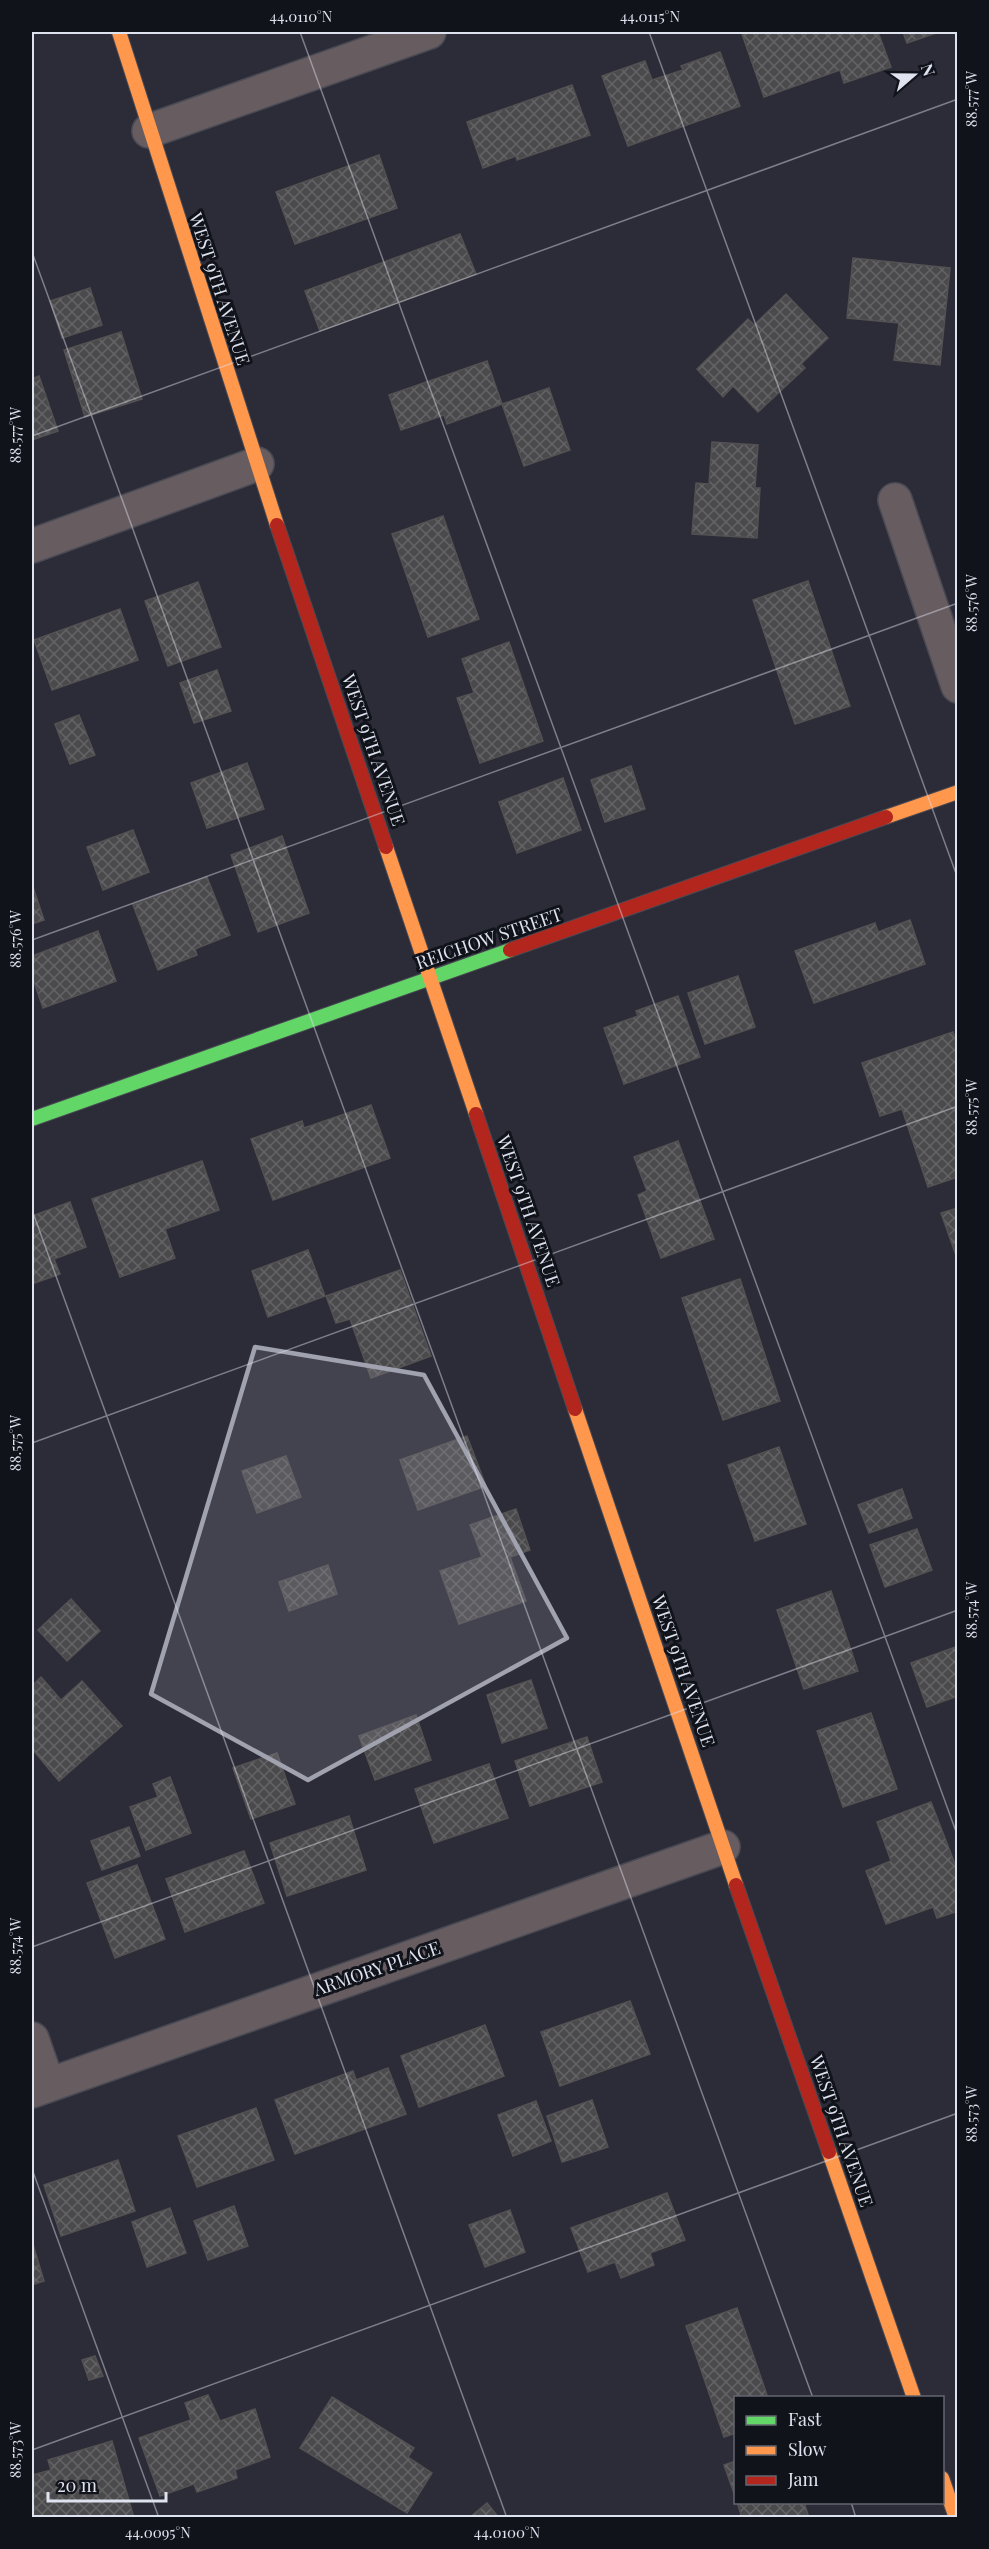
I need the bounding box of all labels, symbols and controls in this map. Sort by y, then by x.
text: 44.0110°N [270,6,333,26]
text: 44.0115°N [620,6,680,26]
north arrow [884,45,944,105]
text: N [917,61,941,79]
text: 88.577°W [961,70,981,127]
street label: WEST 9TH AVENUE [184,209,256,368]
text: 88.577°W [5,406,25,463]
text: 88.576°W [961,574,981,632]
street label: WEST 9TH AVENUE [336,670,411,829]
street label: REICHOW STREET [412,902,565,974]
text: 88.576°W [5,910,25,968]
text: 88.575°W [961,1078,981,1135]
street label: WEST 9TH AVENUE [491,1131,566,1290]
text: 88.575°W [5,1414,25,1471]
text: 88.574°W [961,1581,981,1638]
street label: WEST 9TH AVENUE [646,1591,721,1750]
text: 88.574°W [5,1917,25,1974]
street label: ARMORY PLACE [309,1935,443,2001]
street label: WEST 9TH AVENUE [804,2051,879,2210]
text: 88.573°W [961,2085,981,2142]
legend [734,2396,944,2504]
text: Fast [788,2407,822,2431]
text: 88.573°W [5,2421,25,2478]
text: Slow [788,2437,826,2461]
scale bar [48,2465,166,2503]
text: Jam [787,2467,818,2491]
text: 20 m [57,2473,97,2497]
text: 44.0095°N [125,2522,191,2542]
text: 44.0100°N [474,2522,541,2542]

